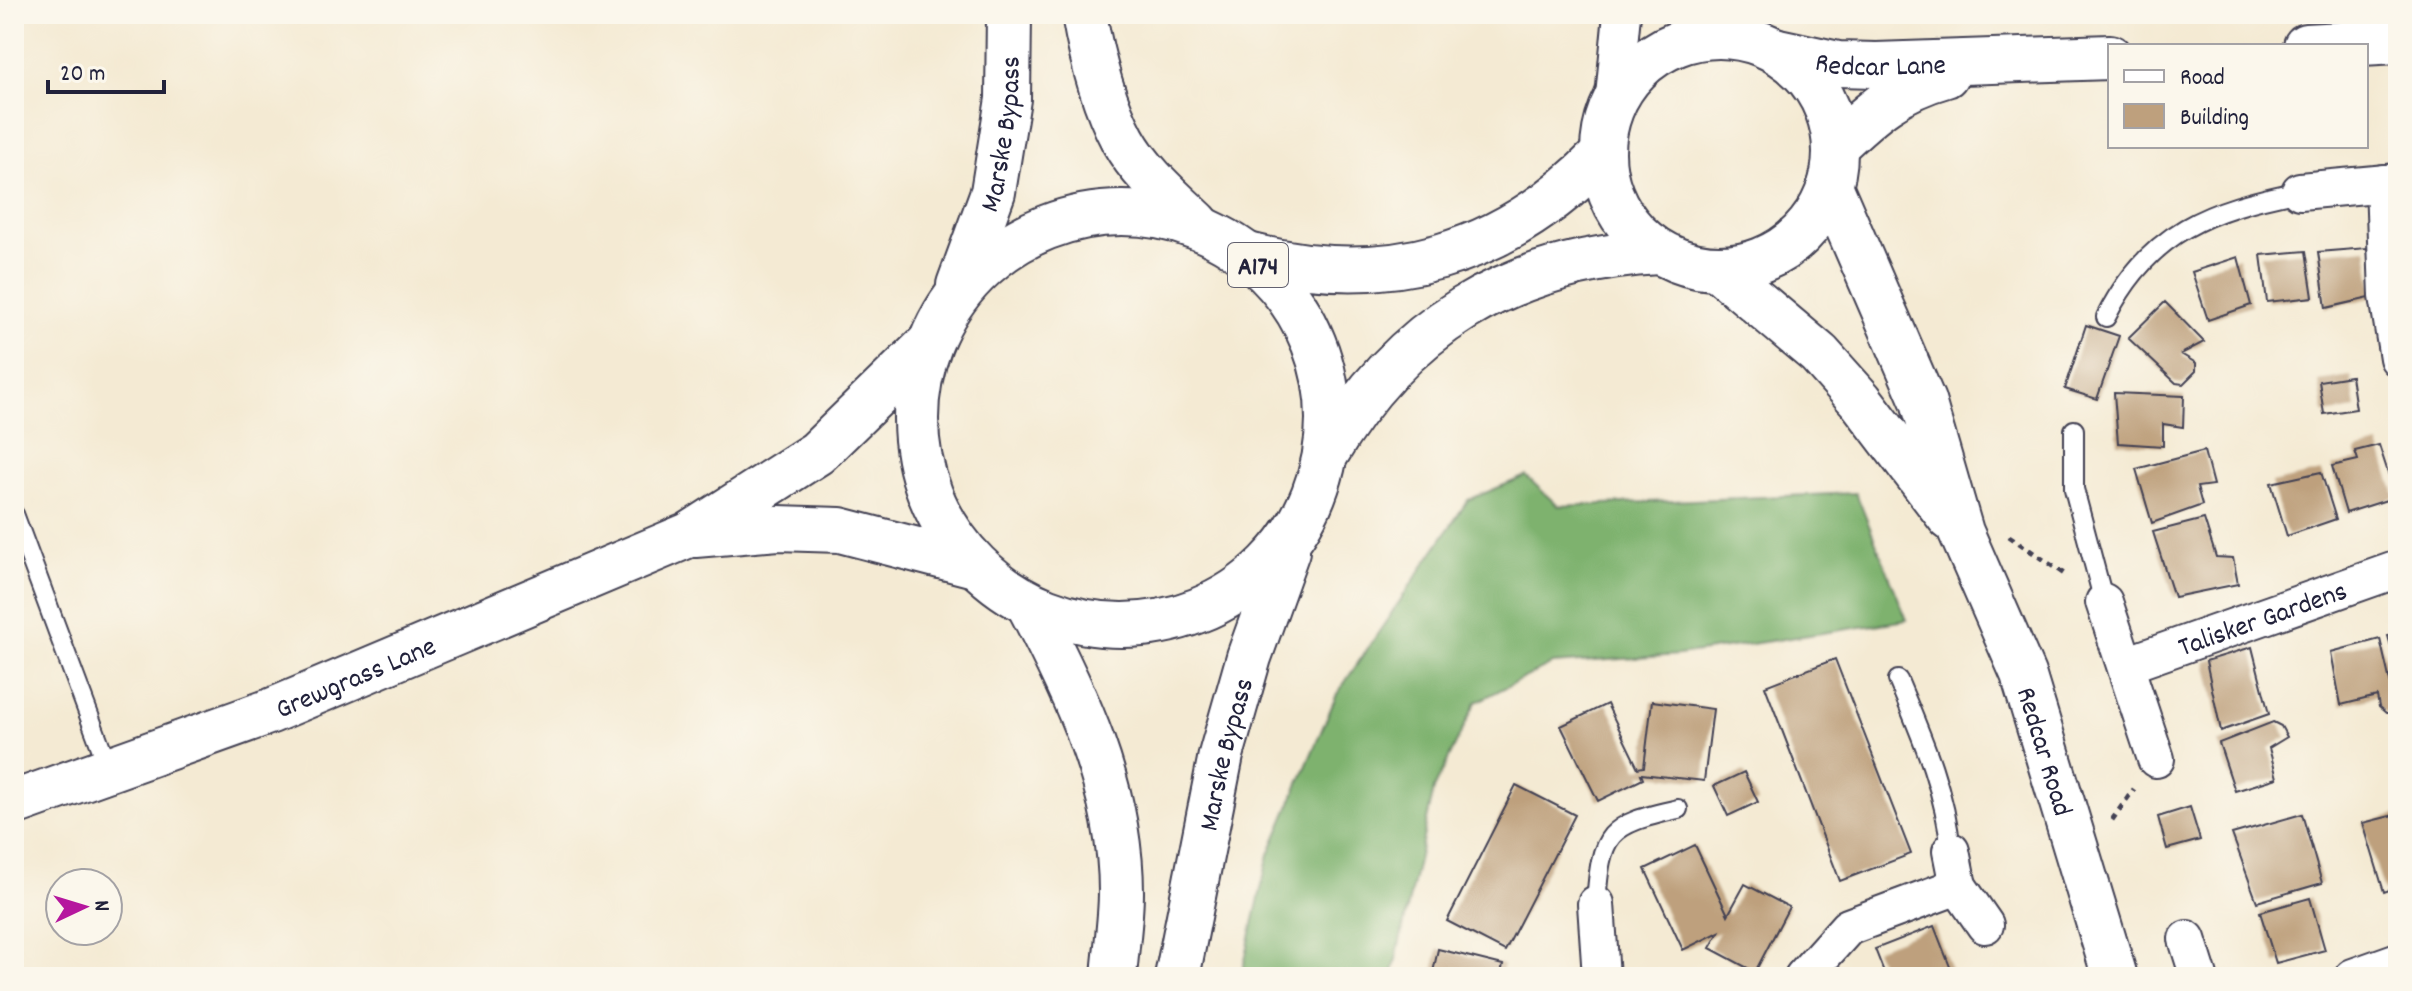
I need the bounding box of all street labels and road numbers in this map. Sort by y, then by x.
street label: Redcar Lane [1811,45,1947,90]
street label: Marske Bypass [972,56,1034,219]
road number: A174 [1228,243,1288,287]
street label: Talisker Gardens [2174,574,2353,670]
street label: Grewgrass Lane [270,629,443,732]
street label: Marske Bypass [1191,674,1267,835]
street label: Redcar Road [2003,683,2080,822]

